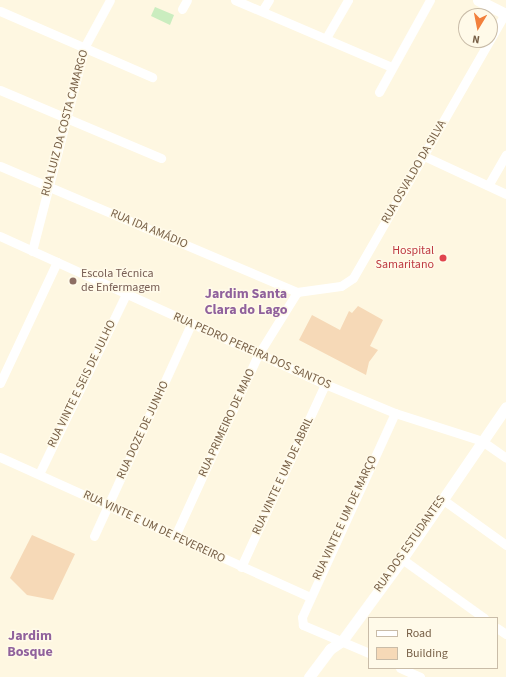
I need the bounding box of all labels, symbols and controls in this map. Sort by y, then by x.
north arrow [458,8,498,48]
text: N [471,31,481,47]
street label: RUA LUIZ DA COSTA CAMARGO [38,48,92,198]
street label: RUA OSVALDO DA SILVA [379,118,449,226]
street label: RUA IDA AMÁDIO [108,206,190,252]
place label: Hospital Samaritano [376,244,434,272]
marker: Hospital Samaritano [437,252,449,264]
place label: Escola Técnica de Enfermagem [81,267,160,295]
marker: Escola Técnica de Enfermagem [68,276,78,286]
district label: Jardim Santa Clara do Lago [204,286,288,318]
street label: RUA PEDRO PEREIRA DOS SANTOS [171,310,333,392]
street label: RUA VINTE E SEIS DE JULHO [45,318,119,450]
street label: RUA PRIMEIRO DE MAIO [196,367,258,479]
street label: RUA DOZE DE JUNHO [114,379,172,481]
street label: RUA VINTE E UM DE ABRIL [249,415,317,537]
street label: RUA VINTE E UM DE MARÇO [310,453,380,583]
street label: RUA VINTE E UM DE FEVEREIRO [81,488,227,566]
street label: RUA DOS ESTUDANTES [371,493,449,595]
legend [368,617,498,669]
text: Road [406,625,432,642]
district label: Jardim Bosque [7,628,53,660]
text: Building [406,645,448,662]

